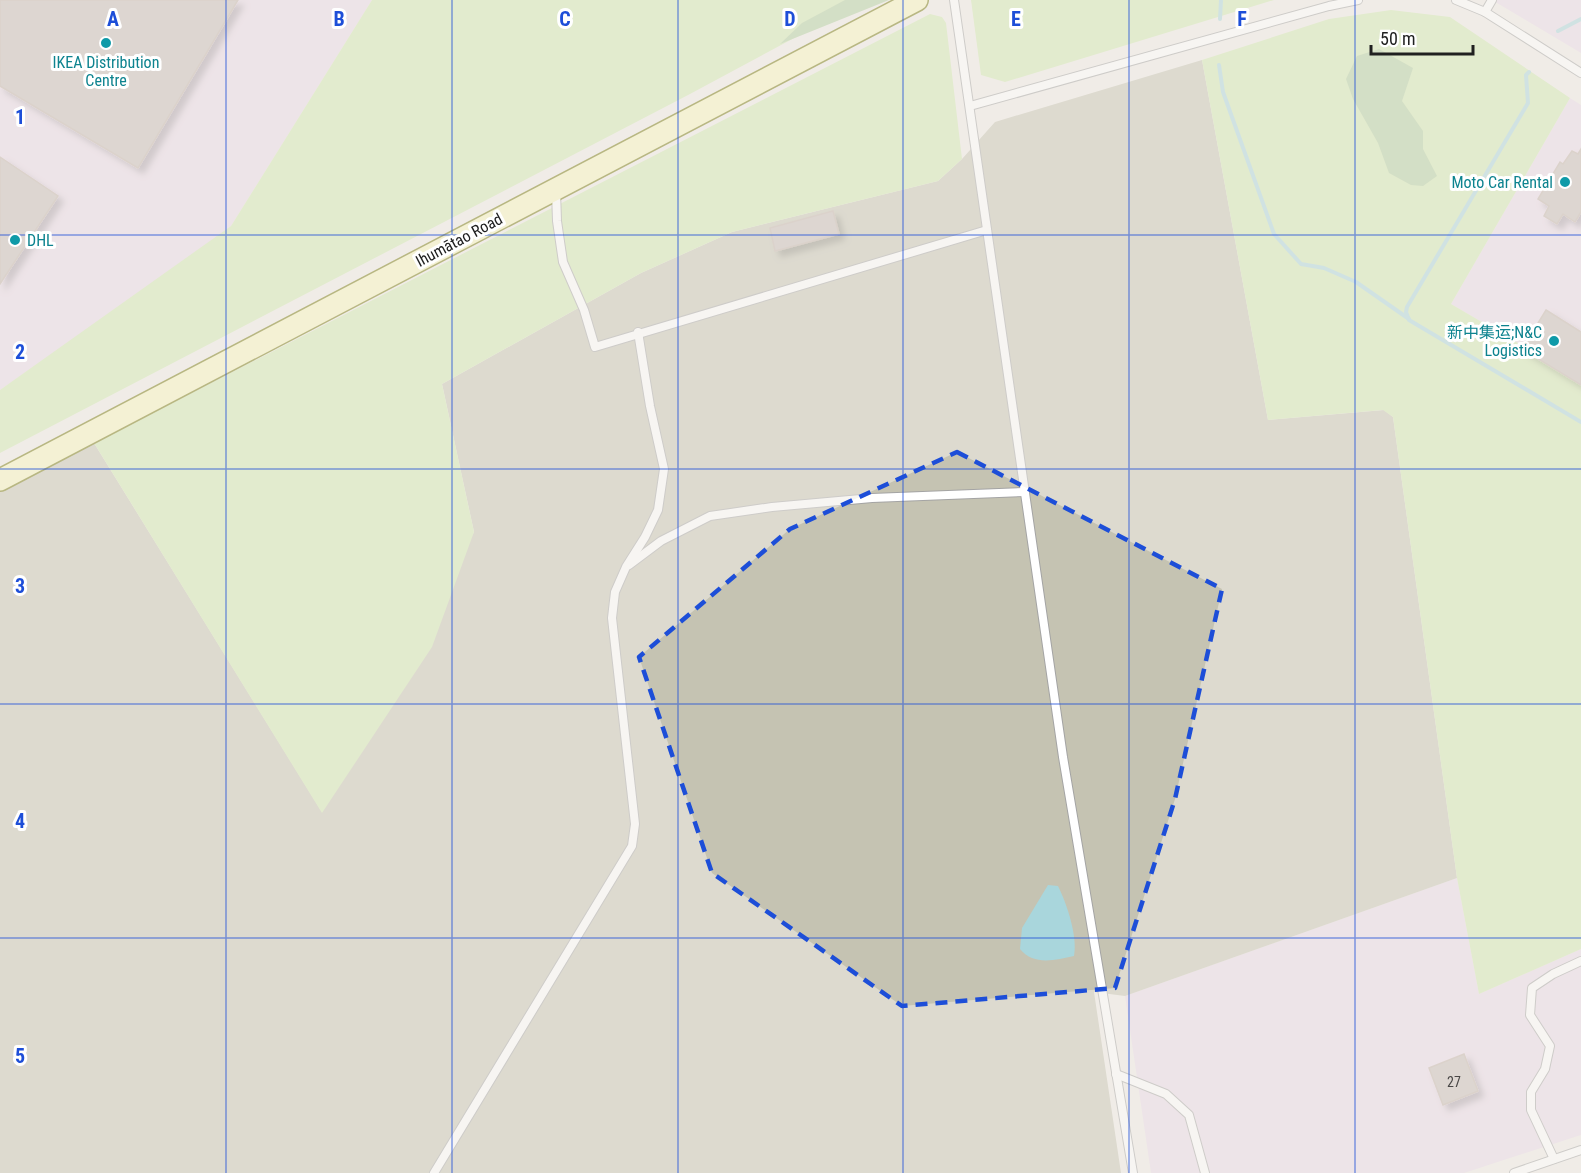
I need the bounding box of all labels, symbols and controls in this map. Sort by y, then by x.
text: A [107,7,119,31]
text: B [333,7,345,31]
text: C [559,7,571,31]
text: D [784,7,796,31]
text: E [1011,7,1021,31]
text: F [1237,7,1247,31]
scale bar [1371,18,1473,56]
text: 50 m [1380,28,1415,49]
marker: IKEA Distribution Centre [99,36,113,50]
place label: IKEA Distribution Centre [53,53,159,90]
text: 1 [15,105,25,129]
place label: Moto Car Rental [1452,173,1553,192]
marker: Moto Car Rental [1558,175,1572,189]
street label: Ihumātao Road [412,209,506,271]
place label: DHL [27,231,54,250]
marker: DHL [8,233,22,247]
place label: 新中集运;N&C Logistics [1447,323,1542,360]
marker: 新中集运;N&C Logistics [1547,334,1561,348]
text: 2 [15,340,25,364]
text: 3 [15,574,25,598]
text: 4 [15,809,25,833]
text: 5 [15,1044,25,1068]
house number: 27 [1447,1074,1461,1090]

